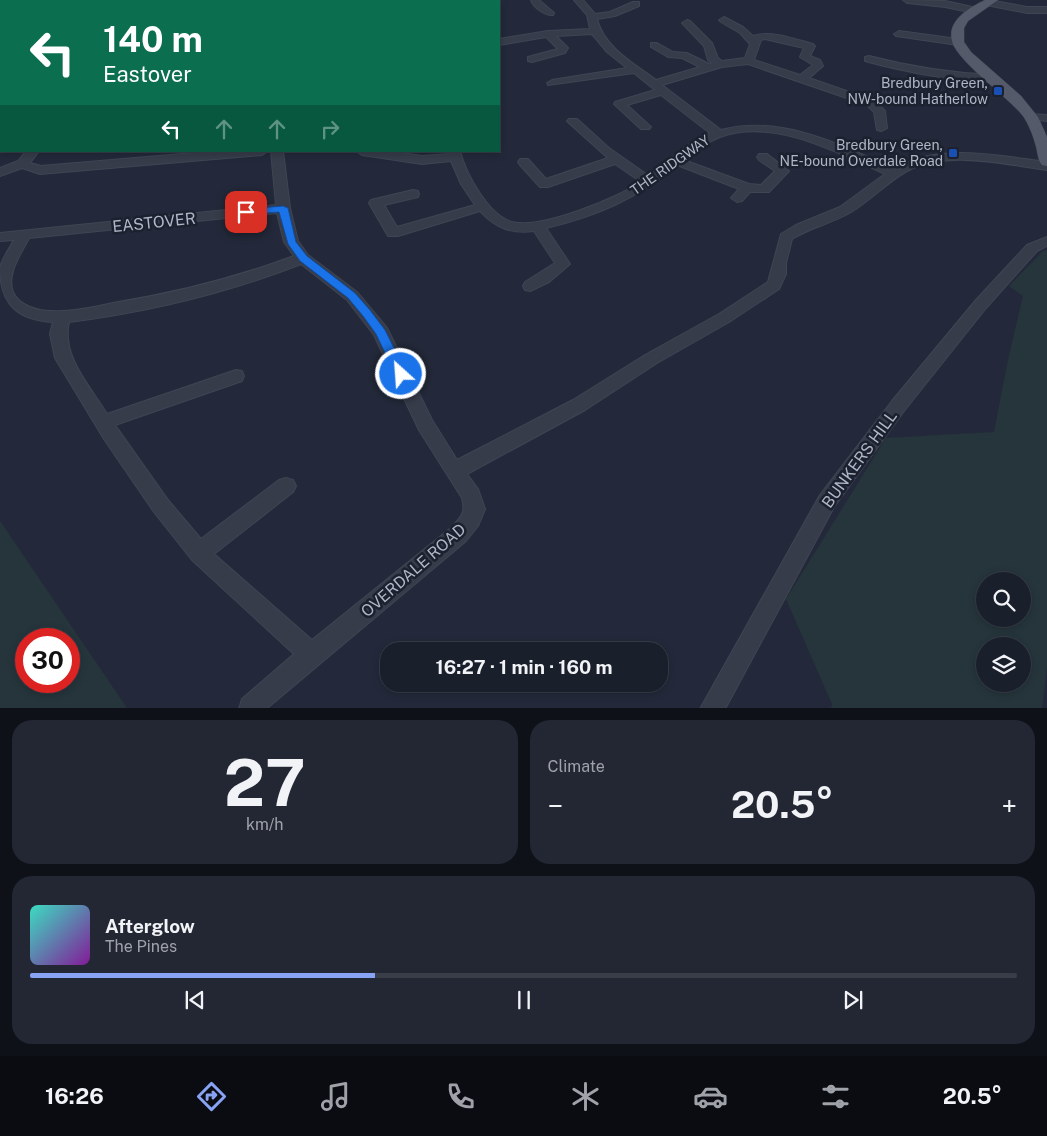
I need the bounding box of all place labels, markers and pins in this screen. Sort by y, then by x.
place label: Bredbury Green, NW-bound Hatherlow [848,75,988,107]
marker: Bredbury Green, NW-bound Hatherlow [992,85,1004,97]
place label: Bredbury Green, NE-bound Overdale Road [780,137,943,169]
marker: Bredbury Green, NE-bound Overdale Road [947,147,959,159]
pin [225,191,267,233]

